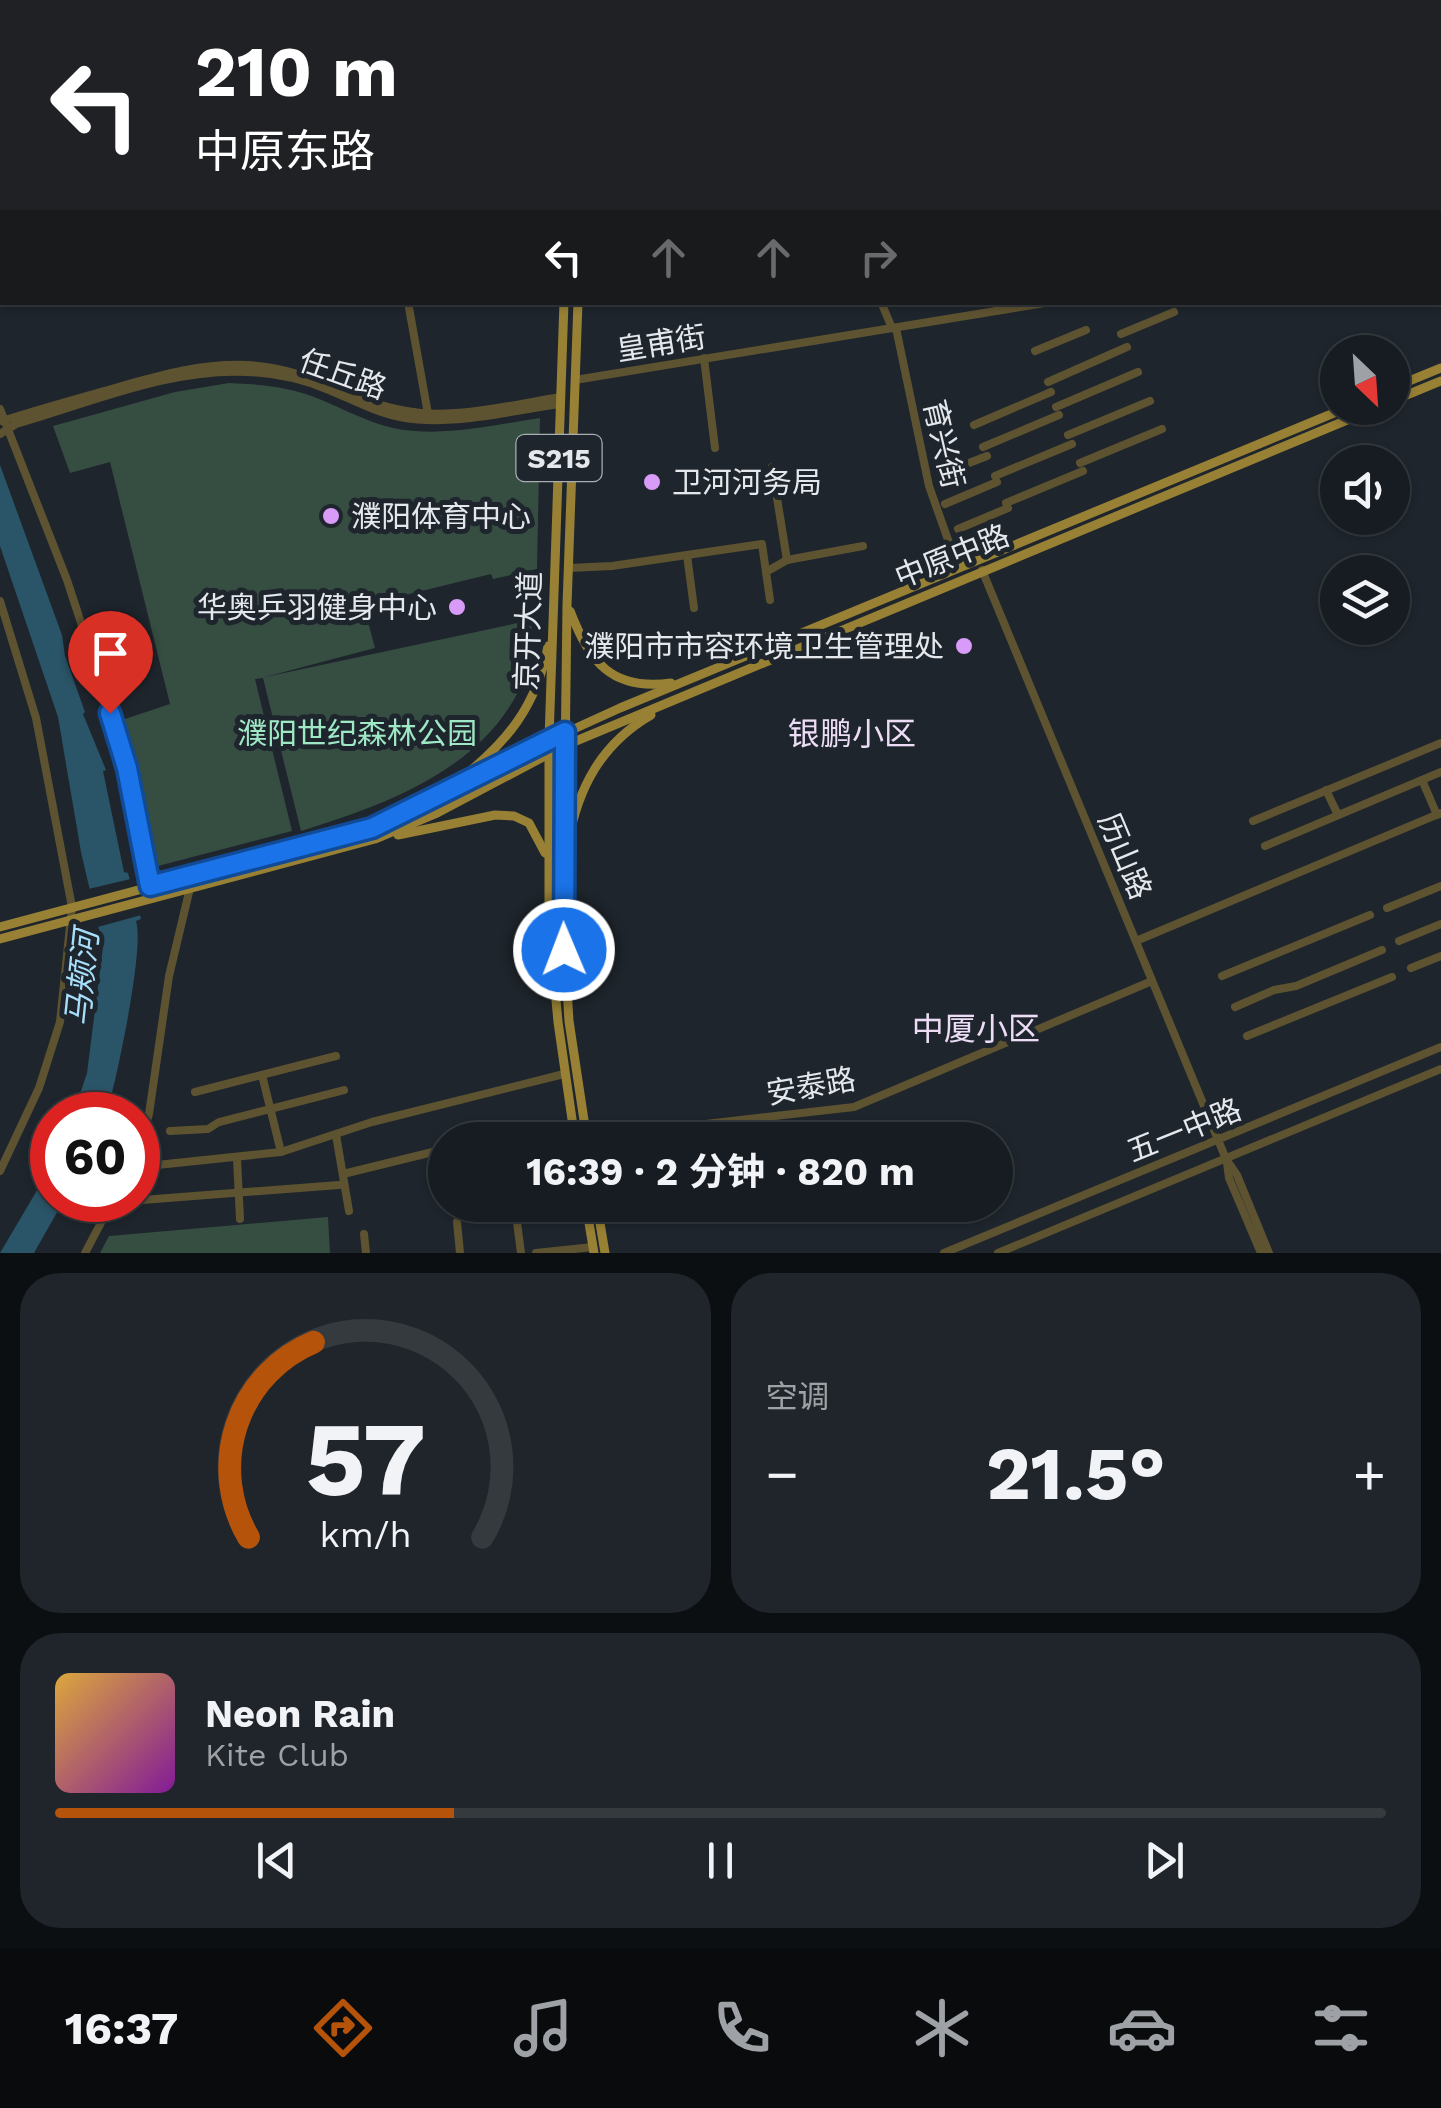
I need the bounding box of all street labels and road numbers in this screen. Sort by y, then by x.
street label: 皇甫街 [614,319,708,367]
street label: 任丘路 [295,342,391,406]
street label: 育兴街 [917,396,971,492]
road number: S215 [516,435,602,481]
street label: 中原中路 [890,517,1014,595]
street label: 京开大道 [508,570,548,692]
street label: 历山路 [1091,808,1159,904]
street label: 安泰路 [764,1061,858,1111]
street label: 五一中路 [1122,1091,1246,1169]

